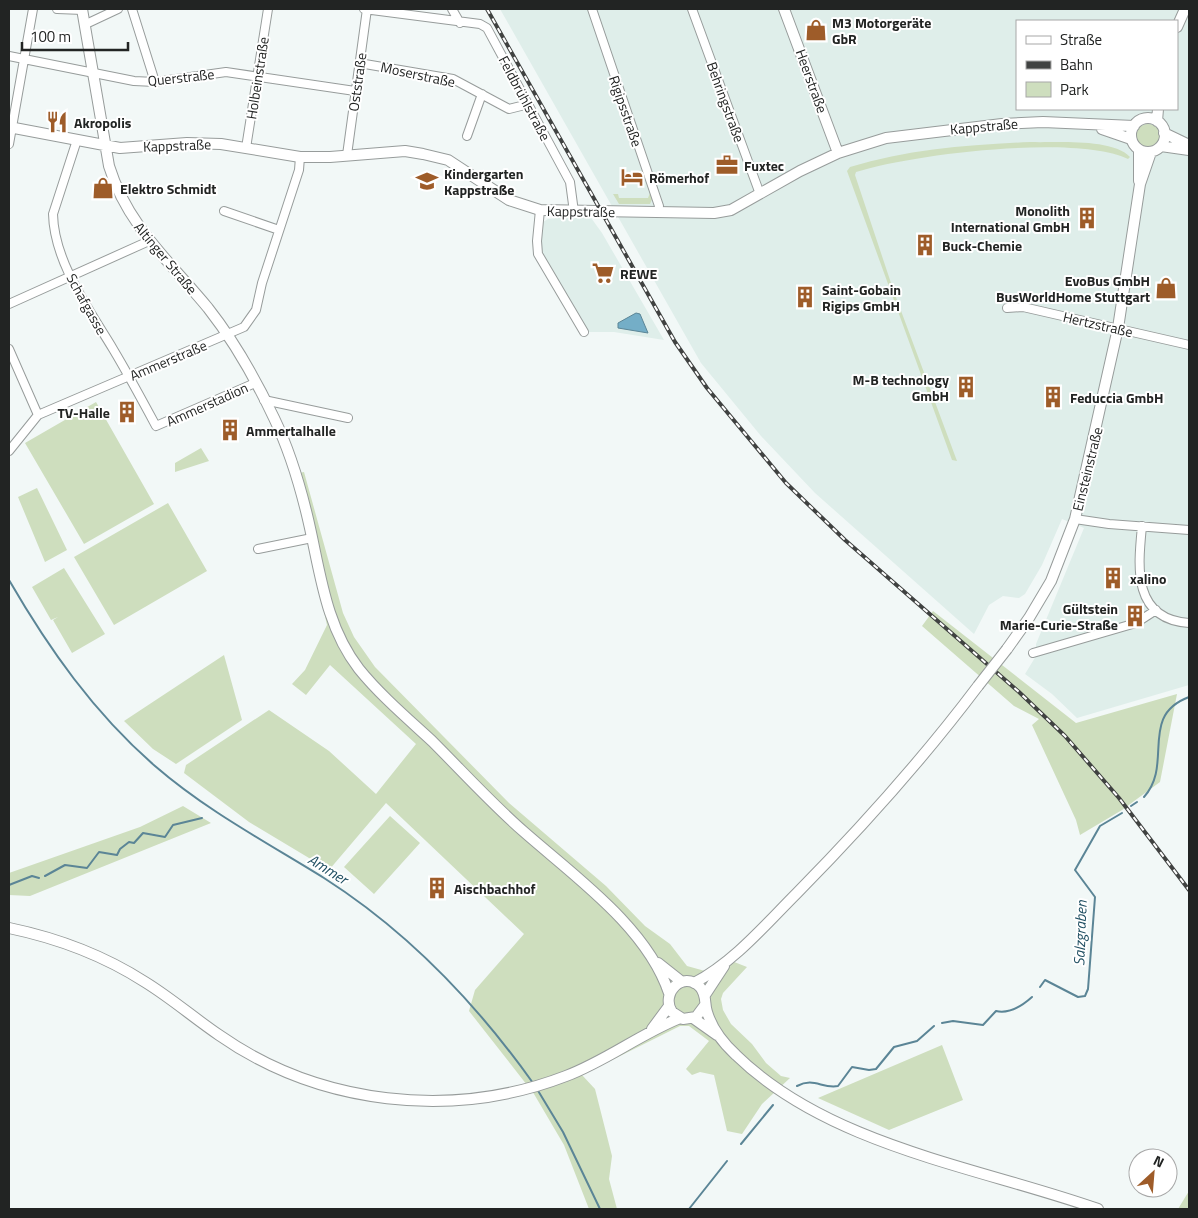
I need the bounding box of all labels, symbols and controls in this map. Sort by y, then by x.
place label: M3 Motorgeräte GbR [832,12,931,49]
shop icon: M3 Motorgeräte GbR [803,17,829,43]
scale bar [22,20,129,52]
legend [1016,20,1178,110]
text: 100 m [30,25,71,48]
text: Straße [1060,28,1102,51]
street label: Holbeinstraße [240,35,274,121]
street label: Heerstraße [791,46,833,116]
street label: Oststraße [342,51,372,113]
street label: Feldbrühlstraße [494,52,556,144]
text: Bahn [1060,53,1093,76]
street label: Moserstraße [379,56,457,92]
street label: Behringstraße [702,59,750,145]
street label: Querstraße [147,63,215,91]
street label: Rigipsstraße [604,72,648,150]
text: Park [1060,78,1089,101]
restaurant icon: Akropolis [44,109,70,135]
place label: Akropolis [74,112,132,133]
street label: Kappstraße [949,113,1019,139]
street label: Kappstraße [143,133,211,157]
office icon: Fuxtec [714,152,740,178]
place label: Fuxtec [744,155,784,176]
place label: Kindergarten Kappstraße [444,163,524,200]
hotel icon: Römerhof [619,164,645,190]
place label: Römerhof [649,167,709,188]
school or university icon: Kindergarten Kappstraße [414,168,440,194]
shop icon: Elektro Schmidt [90,175,116,201]
place label: Elektro Schmidt [120,178,216,199]
street label: Kappstraße [547,200,615,222]
place label: Monolith International GmbH [951,200,1070,237]
building icon: Monolith International GmbH [1074,205,1100,231]
street label: Altinger Straße [129,217,203,299]
building icon: Buck-Chemie [912,232,938,258]
place label: Buck-Chemie [942,235,1022,256]
supermarket icon: REWE [590,260,616,286]
place label: REWE [620,263,657,284]
street label: Schafgasse [62,270,112,338]
place label: EvoBus GmbH BusWorldHome Stuttgart [996,270,1150,307]
shop icon: EvoBus GmbH BusWorldHome Stuttgart [1153,275,1179,301]
place label: Saint-Gobain Rigips GmbH [822,279,901,316]
building icon: Saint-Gobain Rigips GmbH [792,284,818,310]
street label: Hertzstraße [1061,306,1135,342]
street label: Ammerstraße [126,334,210,386]
place label: M-B technology GmbH [853,369,949,406]
building icon: M-B technology GmbH [953,374,979,400]
street label: Ammerstadion [163,377,251,431]
building icon: Feduccia GmbH [1040,384,1066,410]
place label: Feduccia GmbH [1070,387,1163,408]
building icon: TV-Halle [114,399,140,425]
place label: TV-Halle [57,402,110,423]
building icon: Ammertalhalle [217,417,243,443]
place label: Ammertalhalle [246,420,336,441]
street label: Einsteinstraße [1066,425,1108,513]
building icon: xalino [1100,565,1126,591]
place label: xalino [1130,568,1166,589]
place label: Gültstein Marie-Curie-Straße [1000,598,1118,635]
building icon: Gültstein Marie-Curie-Straße [1122,603,1148,629]
water label: Ammer [304,848,354,891]
building icon: Aischbachhof [424,875,450,901]
place label: Aischbachhof [454,878,536,899]
water label: Salzgraben [1067,899,1093,966]
north arrow [1128,1148,1178,1198]
text: N [1150,1149,1168,1172]

